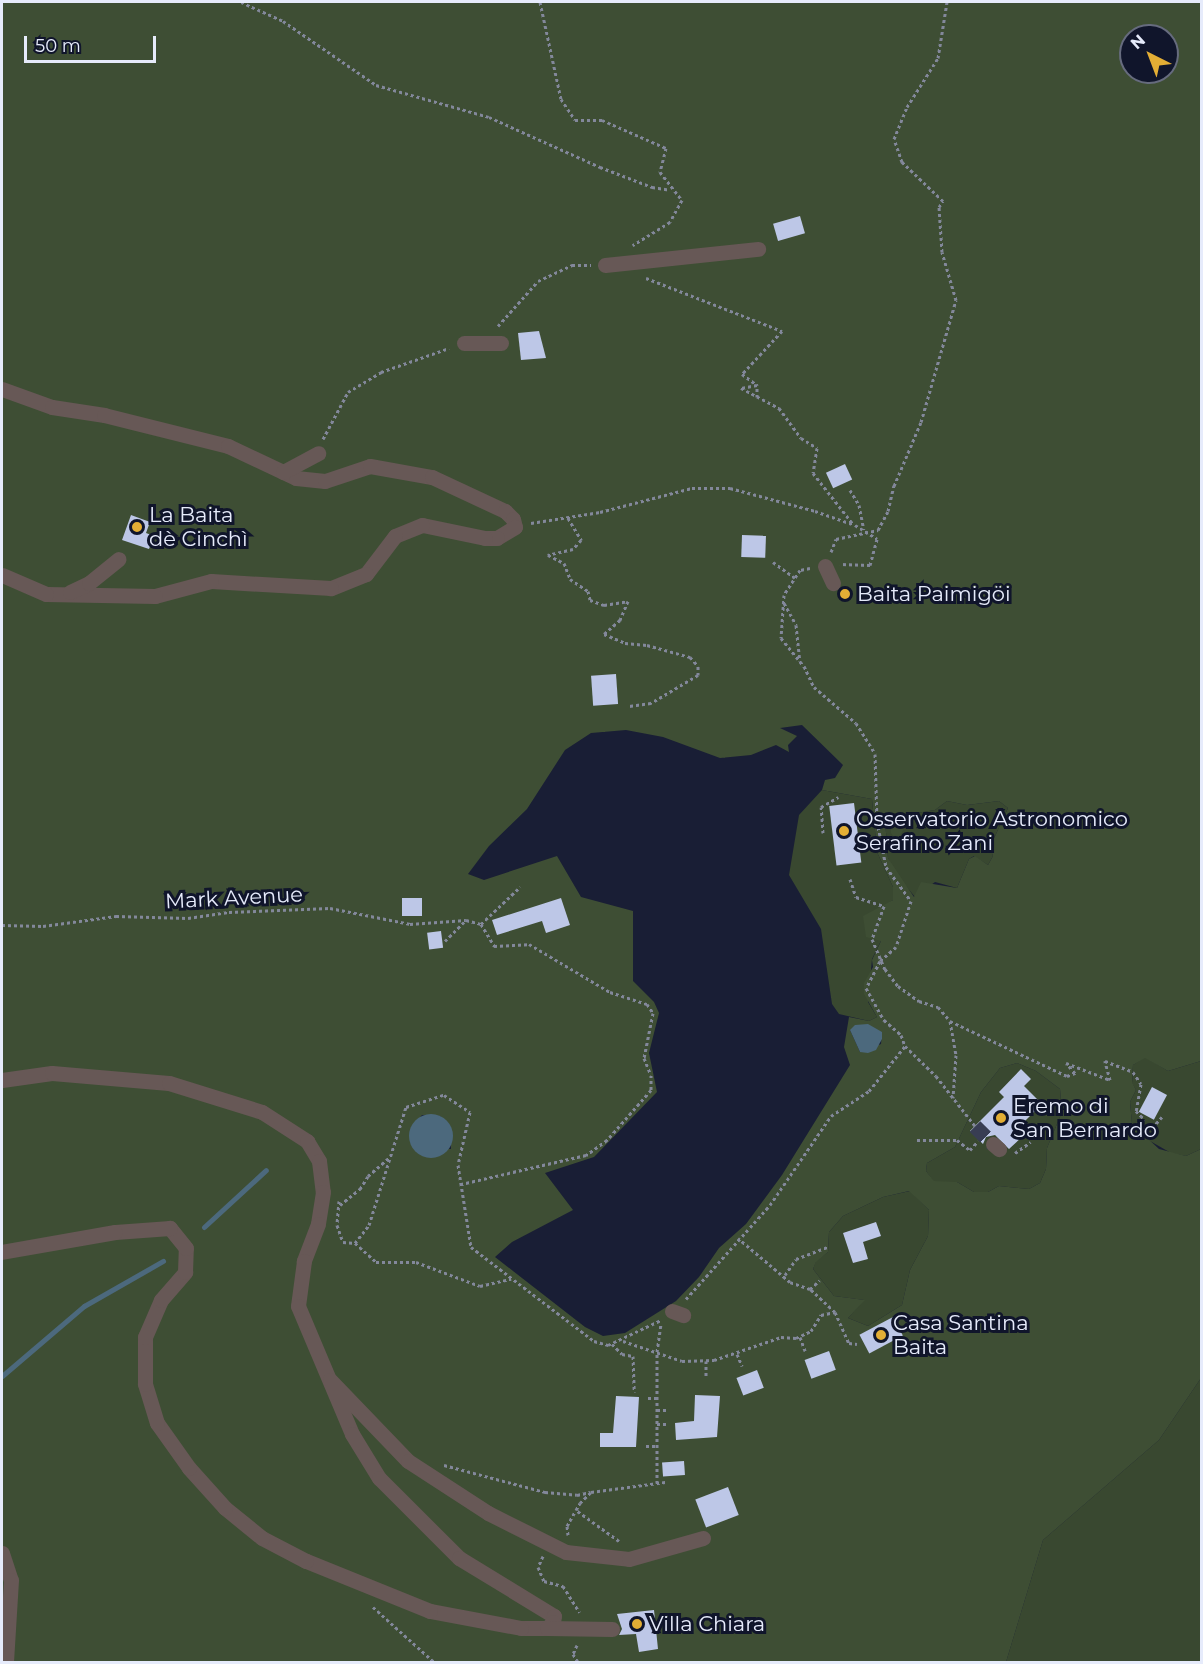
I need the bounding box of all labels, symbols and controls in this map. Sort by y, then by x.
scale bar [27,24,159,62]
north arrow [1119,24,1179,84]
text: N [1127,30,1149,53]
text: 50 m [35,35,81,57]
place label: La Baita dè Cinchì [149,502,248,552]
marker: La Baita dè Cinchì [130,520,144,534]
place label: Baita Paimigöi [857,581,1011,607]
marker: Baita Paimigöi [838,587,852,601]
place label: Osservatorio Astronomico Serafino Zani [856,806,1128,856]
marker: Osservatorio Astronomico Serafino Zani [837,824,851,838]
street label: Mark Avenue [164,882,304,914]
place label: Eremo di San Bernardo [1013,1093,1157,1143]
marker: Eremo di San Bernardo [994,1111,1008,1125]
place label: Casa Santina Baita [893,1310,1029,1360]
marker: Casa Santina Baita [874,1328,888,1342]
place label: Villa Chiara [649,1611,765,1637]
marker: Villa Chiara [630,1617,644,1631]

